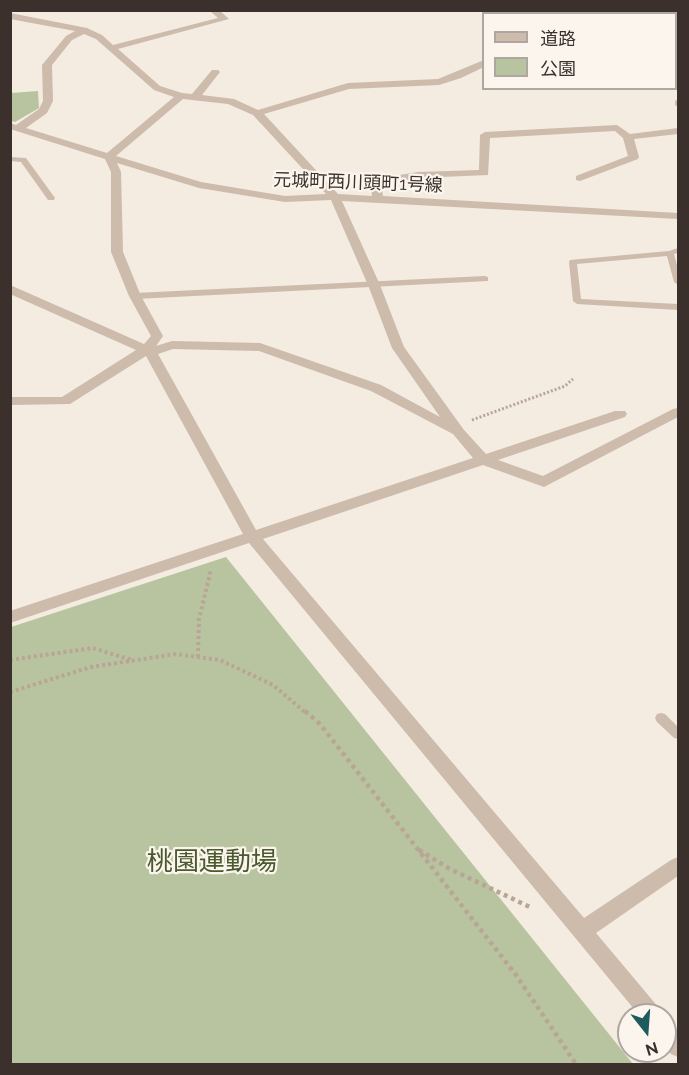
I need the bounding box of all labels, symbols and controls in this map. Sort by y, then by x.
legend [482,12,677,90]
text: 道路 [540,28,576,49]
text: 公園 [540,58,576,79]
street label: 元城町西川頭町1号線 [273,169,443,197]
park label: 桃園運動場 [147,846,277,878]
north arrow [617,1003,677,1063]
text: N [643,1038,660,1060]

